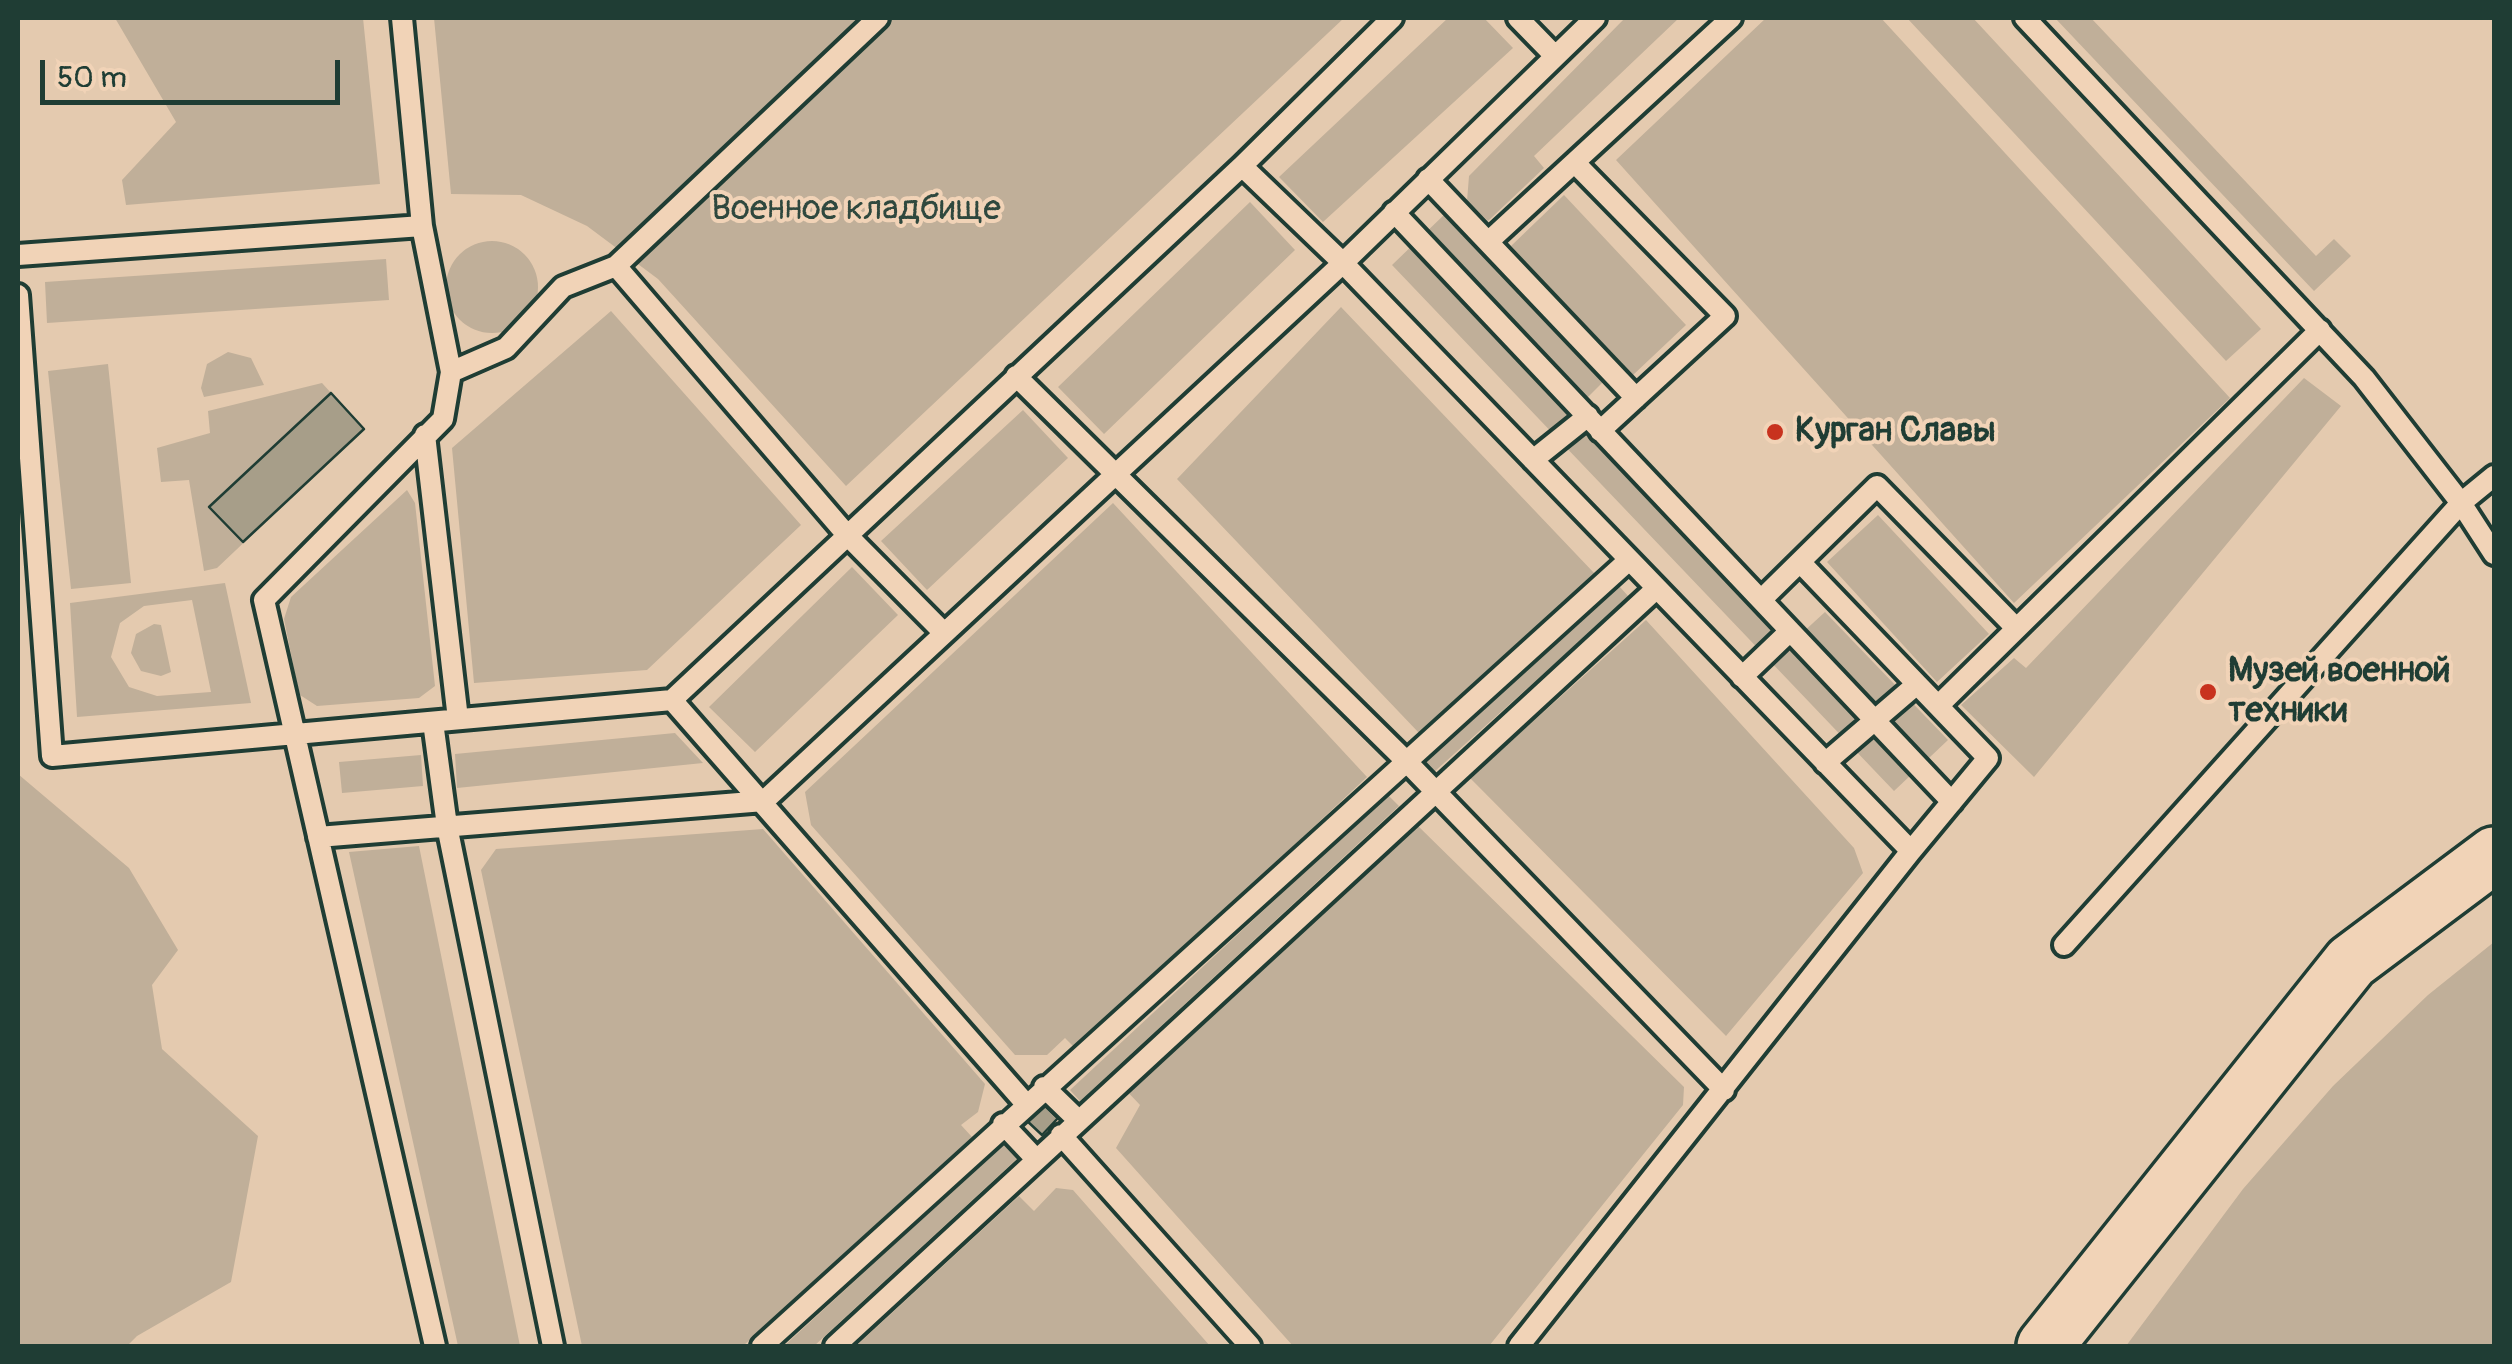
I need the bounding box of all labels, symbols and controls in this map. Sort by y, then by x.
scale bar [45,40,345,102]
text: 50 m [57,59,127,96]
park label: Военное кладбище [711,189,1001,231]
place label: Курган Славы [1795,411,1996,453]
marker: Курган Славы [1764,421,1786,443]
place label: Музей военной техники [2228,651,2450,733]
marker: Музей военной техники [2197,681,2219,703]

